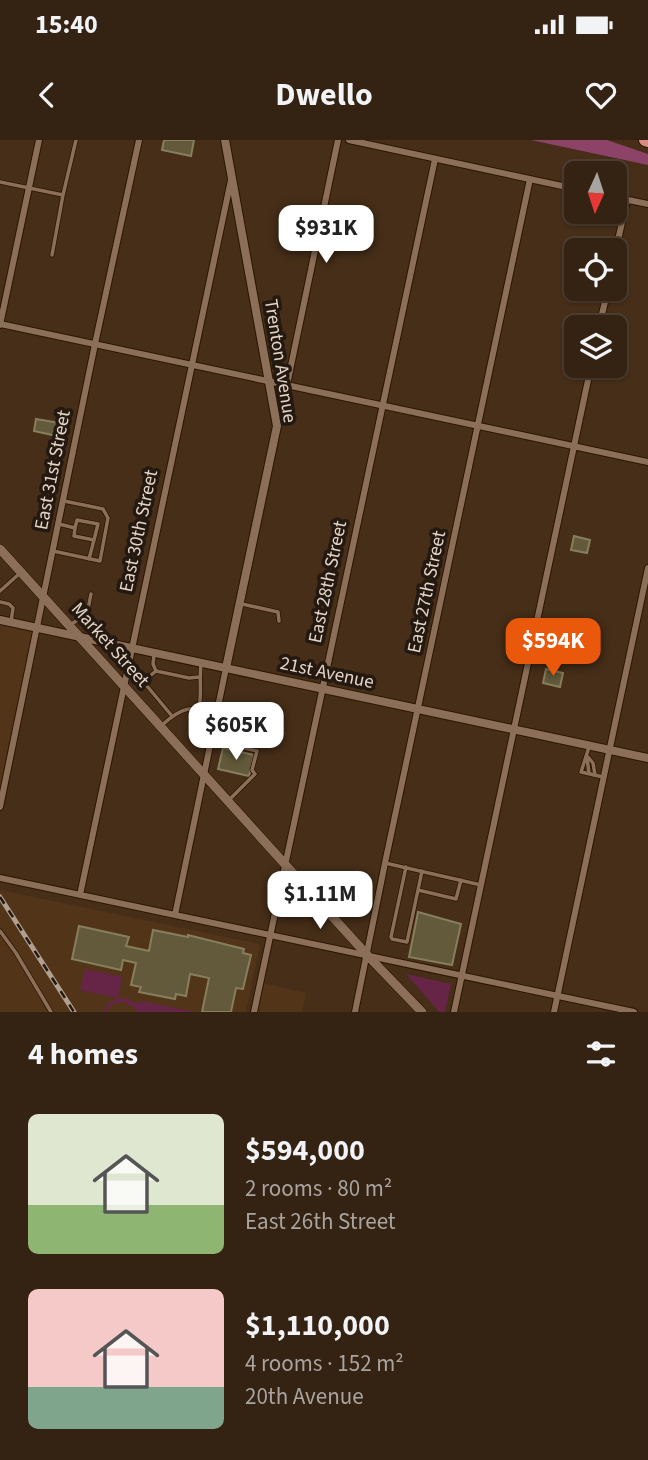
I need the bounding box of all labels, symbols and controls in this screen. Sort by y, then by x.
text: 15:40 [35,6,98,43]
text: Dwello [275,72,373,118]
icon: back [28,76,66,114]
icon: heart [582,76,620,114]
north arrow [564,161,626,224]
map controls [564,161,627,378]
pin: $931K [277,206,375,265]
text: $931K [295,211,357,244]
button: locate [564,238,627,301]
street label: Trenton Avenue [257,297,303,425]
button: layers [564,315,627,378]
street label: East 31st Street [28,407,78,532]
street label: East 30th Street [113,467,165,595]
street label: East 28th Street [302,518,354,646]
street label: East 27th Street [401,528,453,656]
street label: Market Street [64,597,156,694]
pin: $594K [504,618,602,678]
text: $594K [522,624,584,657]
street label: 21st Avenue [278,650,376,696]
pin: $605K [187,702,285,762]
text: $605K [205,708,267,741]
pin: $1.11M [263,872,377,931]
text: $1.11M [283,877,357,910]
text: 4 homes [28,1033,138,1076]
icon: filters [582,1035,620,1073]
text: $594,000 [245,1129,365,1172]
icon: home [84,1142,168,1226]
text: 2 rooms · 80 m² [245,1172,392,1205]
text: East 26th Street [245,1205,396,1238]
text: $1,110,000 [245,1304,390,1347]
icon: home [84,1317,168,1401]
text: 4 rooms · 152 m² [245,1347,404,1380]
text: 20th Avenue [245,1380,364,1413]

